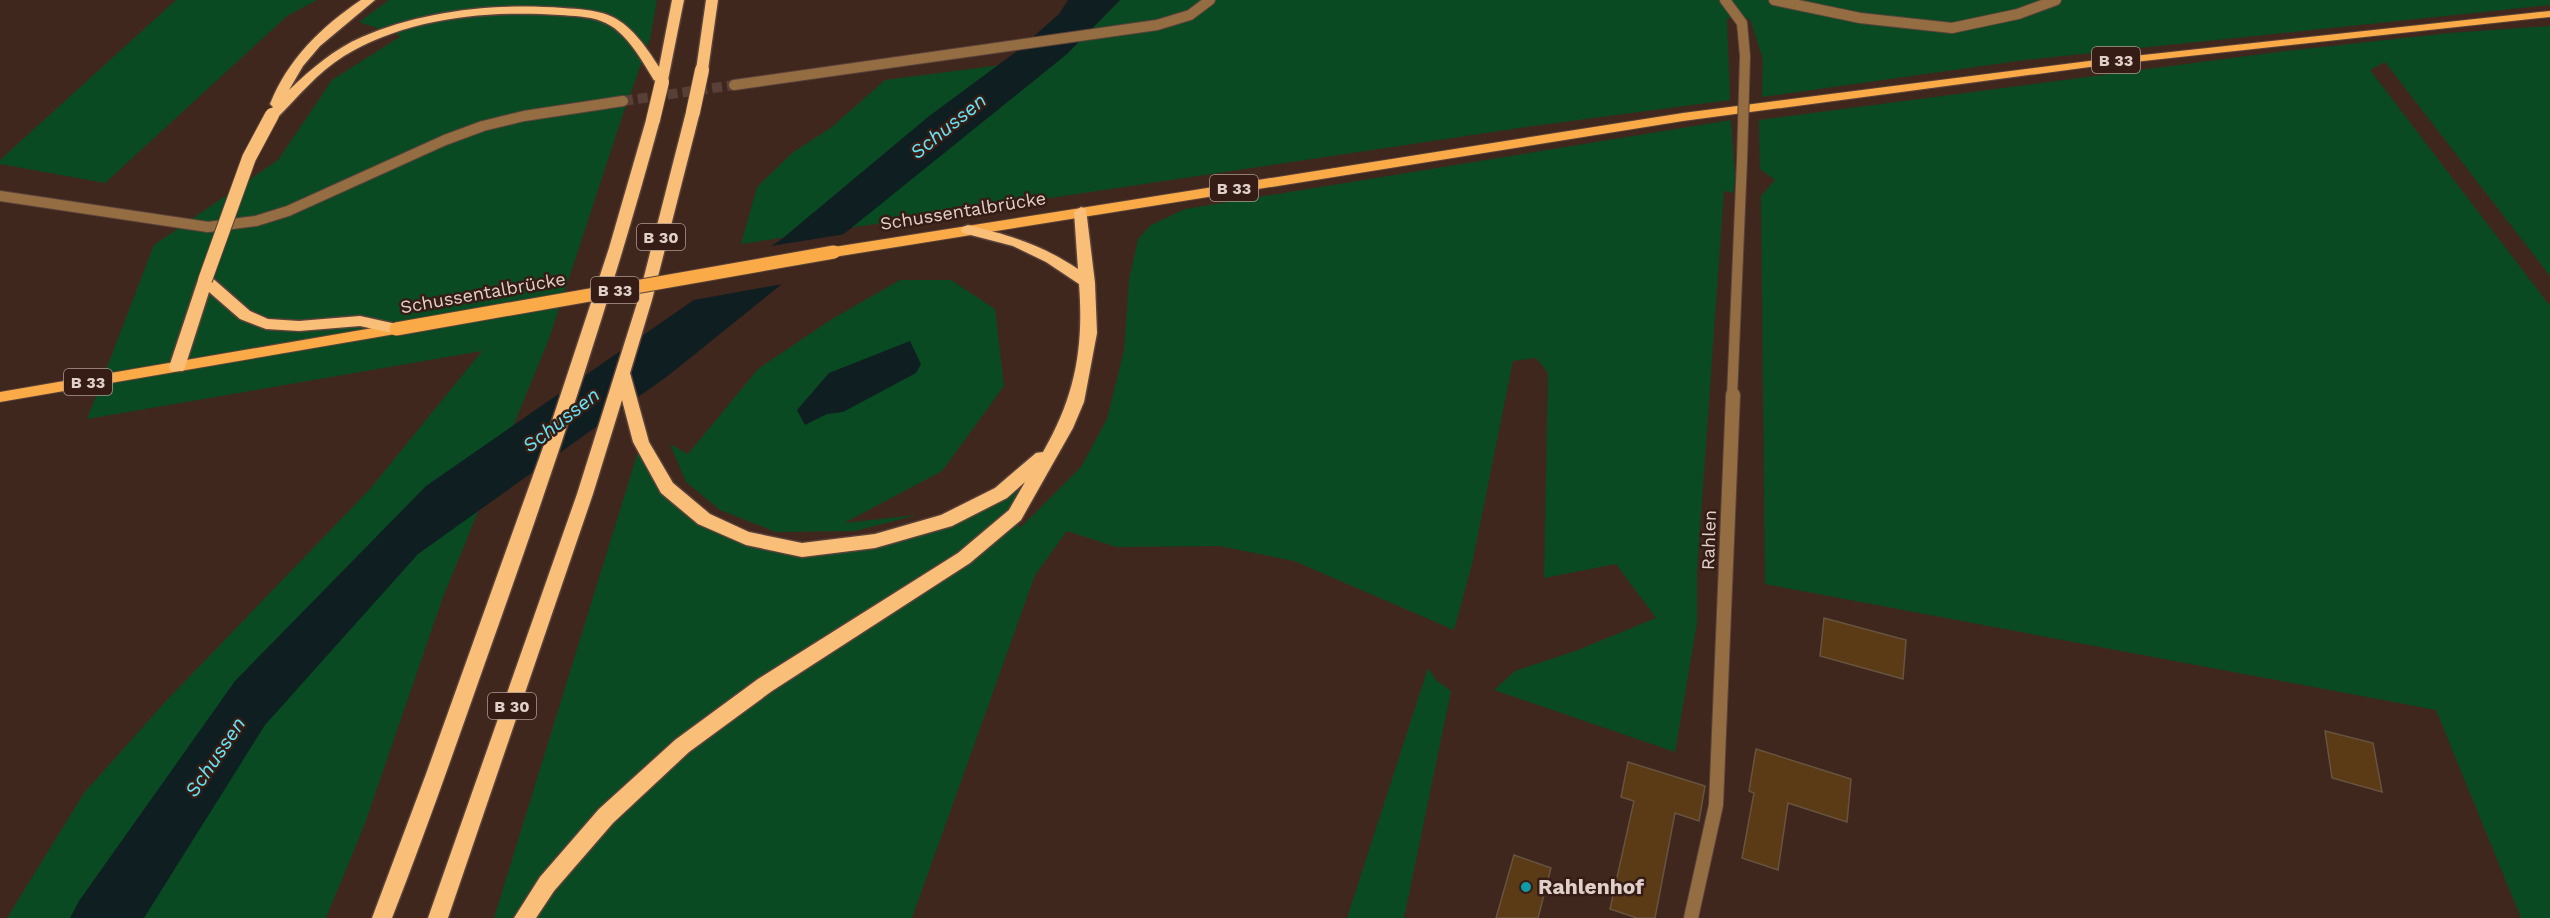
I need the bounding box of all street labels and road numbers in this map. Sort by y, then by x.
road number: B 33 [2092,47,2140,73]
road number: B 33 [1210,175,1258,201]
street label: Schussentalbrücke [879,187,1047,234]
road number: B 30 [637,224,685,250]
street label: Schussentalbrücke [399,268,567,317]
road number: B 33 [591,277,639,303]
road number: B 33 [64,369,112,395]
street label: Rahlen [1697,509,1720,571]
road number: B 30 [488,693,536,719]

